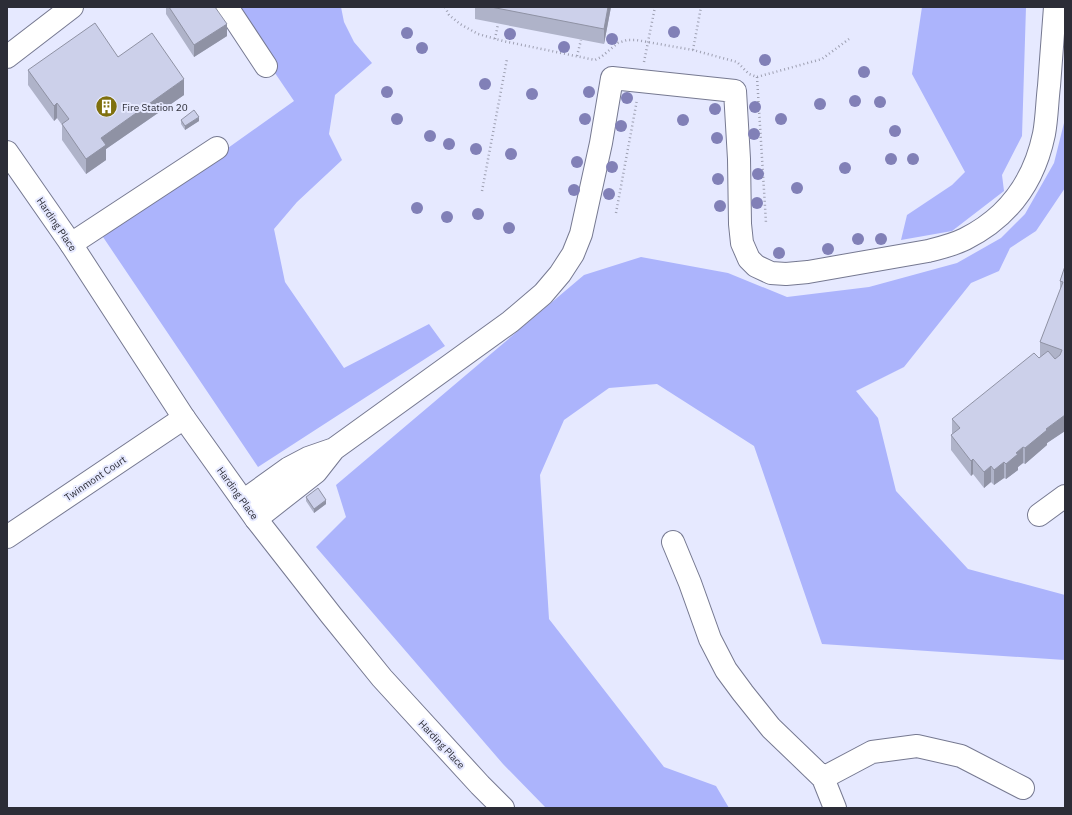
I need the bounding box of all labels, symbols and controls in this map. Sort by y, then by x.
building icon: Fire Station 20 [93,94,119,120]
place label: Fire Station 20 [122,101,188,114]
street label: Harding Place [34,195,80,254]
street label: Twinmont Court [62,453,129,504]
street label: Harding Place [214,464,261,523]
street label: Harding Place [416,717,468,772]

